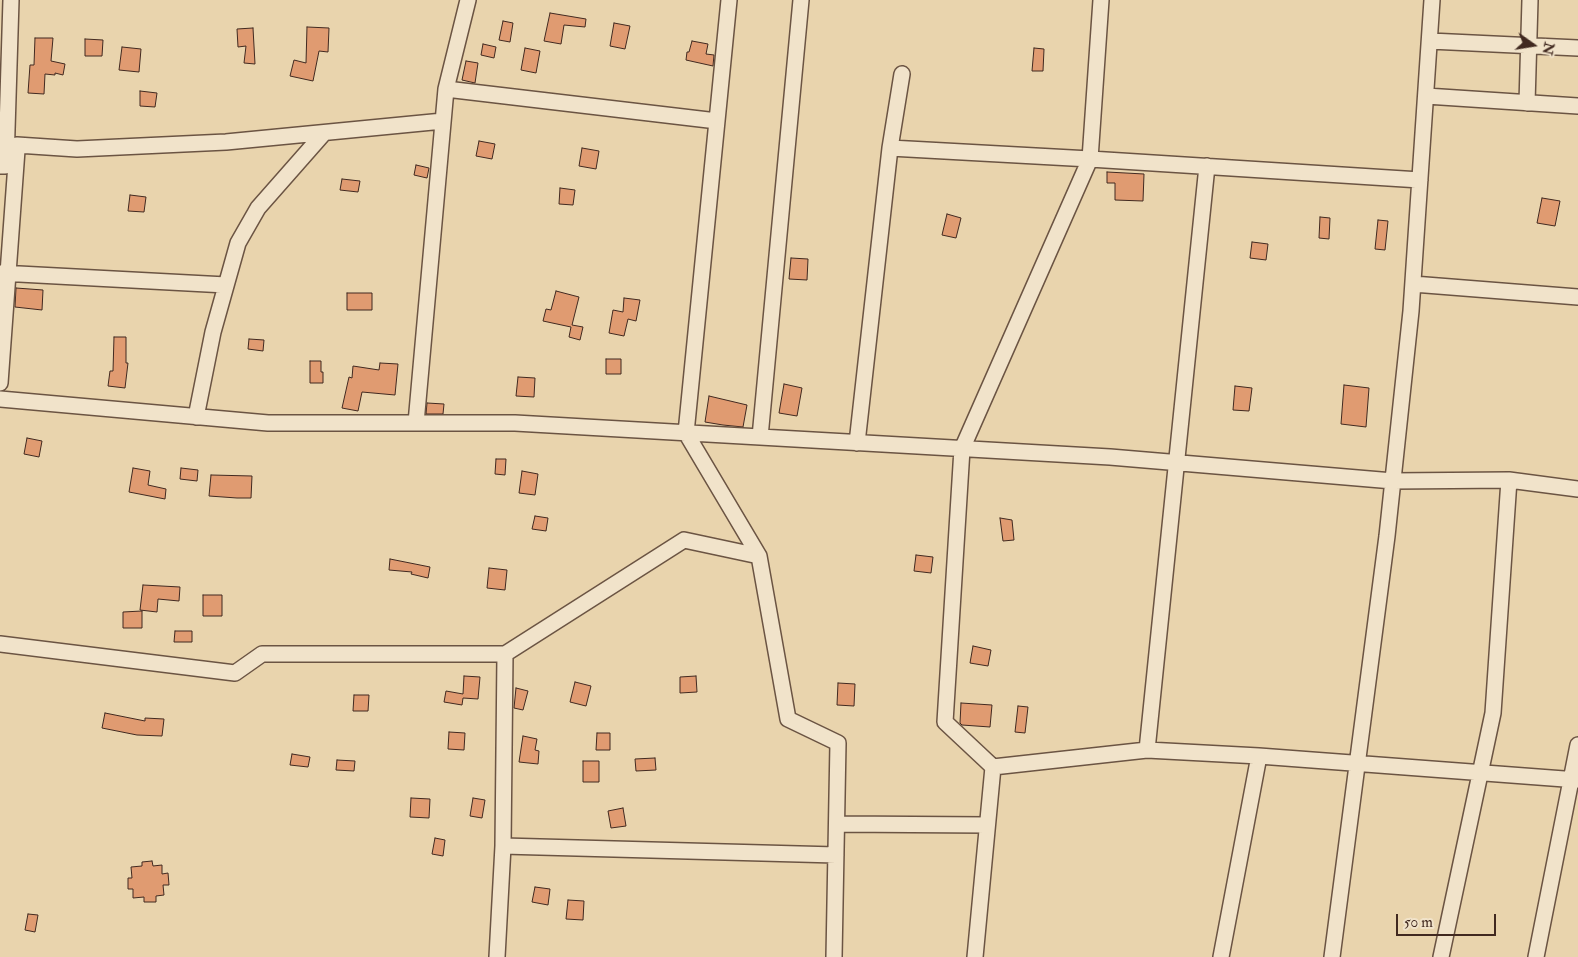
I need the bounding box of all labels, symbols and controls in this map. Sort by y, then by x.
north arrow [1508,20,1558,70]
text: N [1538,40,1558,57]
scale bar [1398,904,1498,936]
text: 50 m [1404,913,1433,932]

